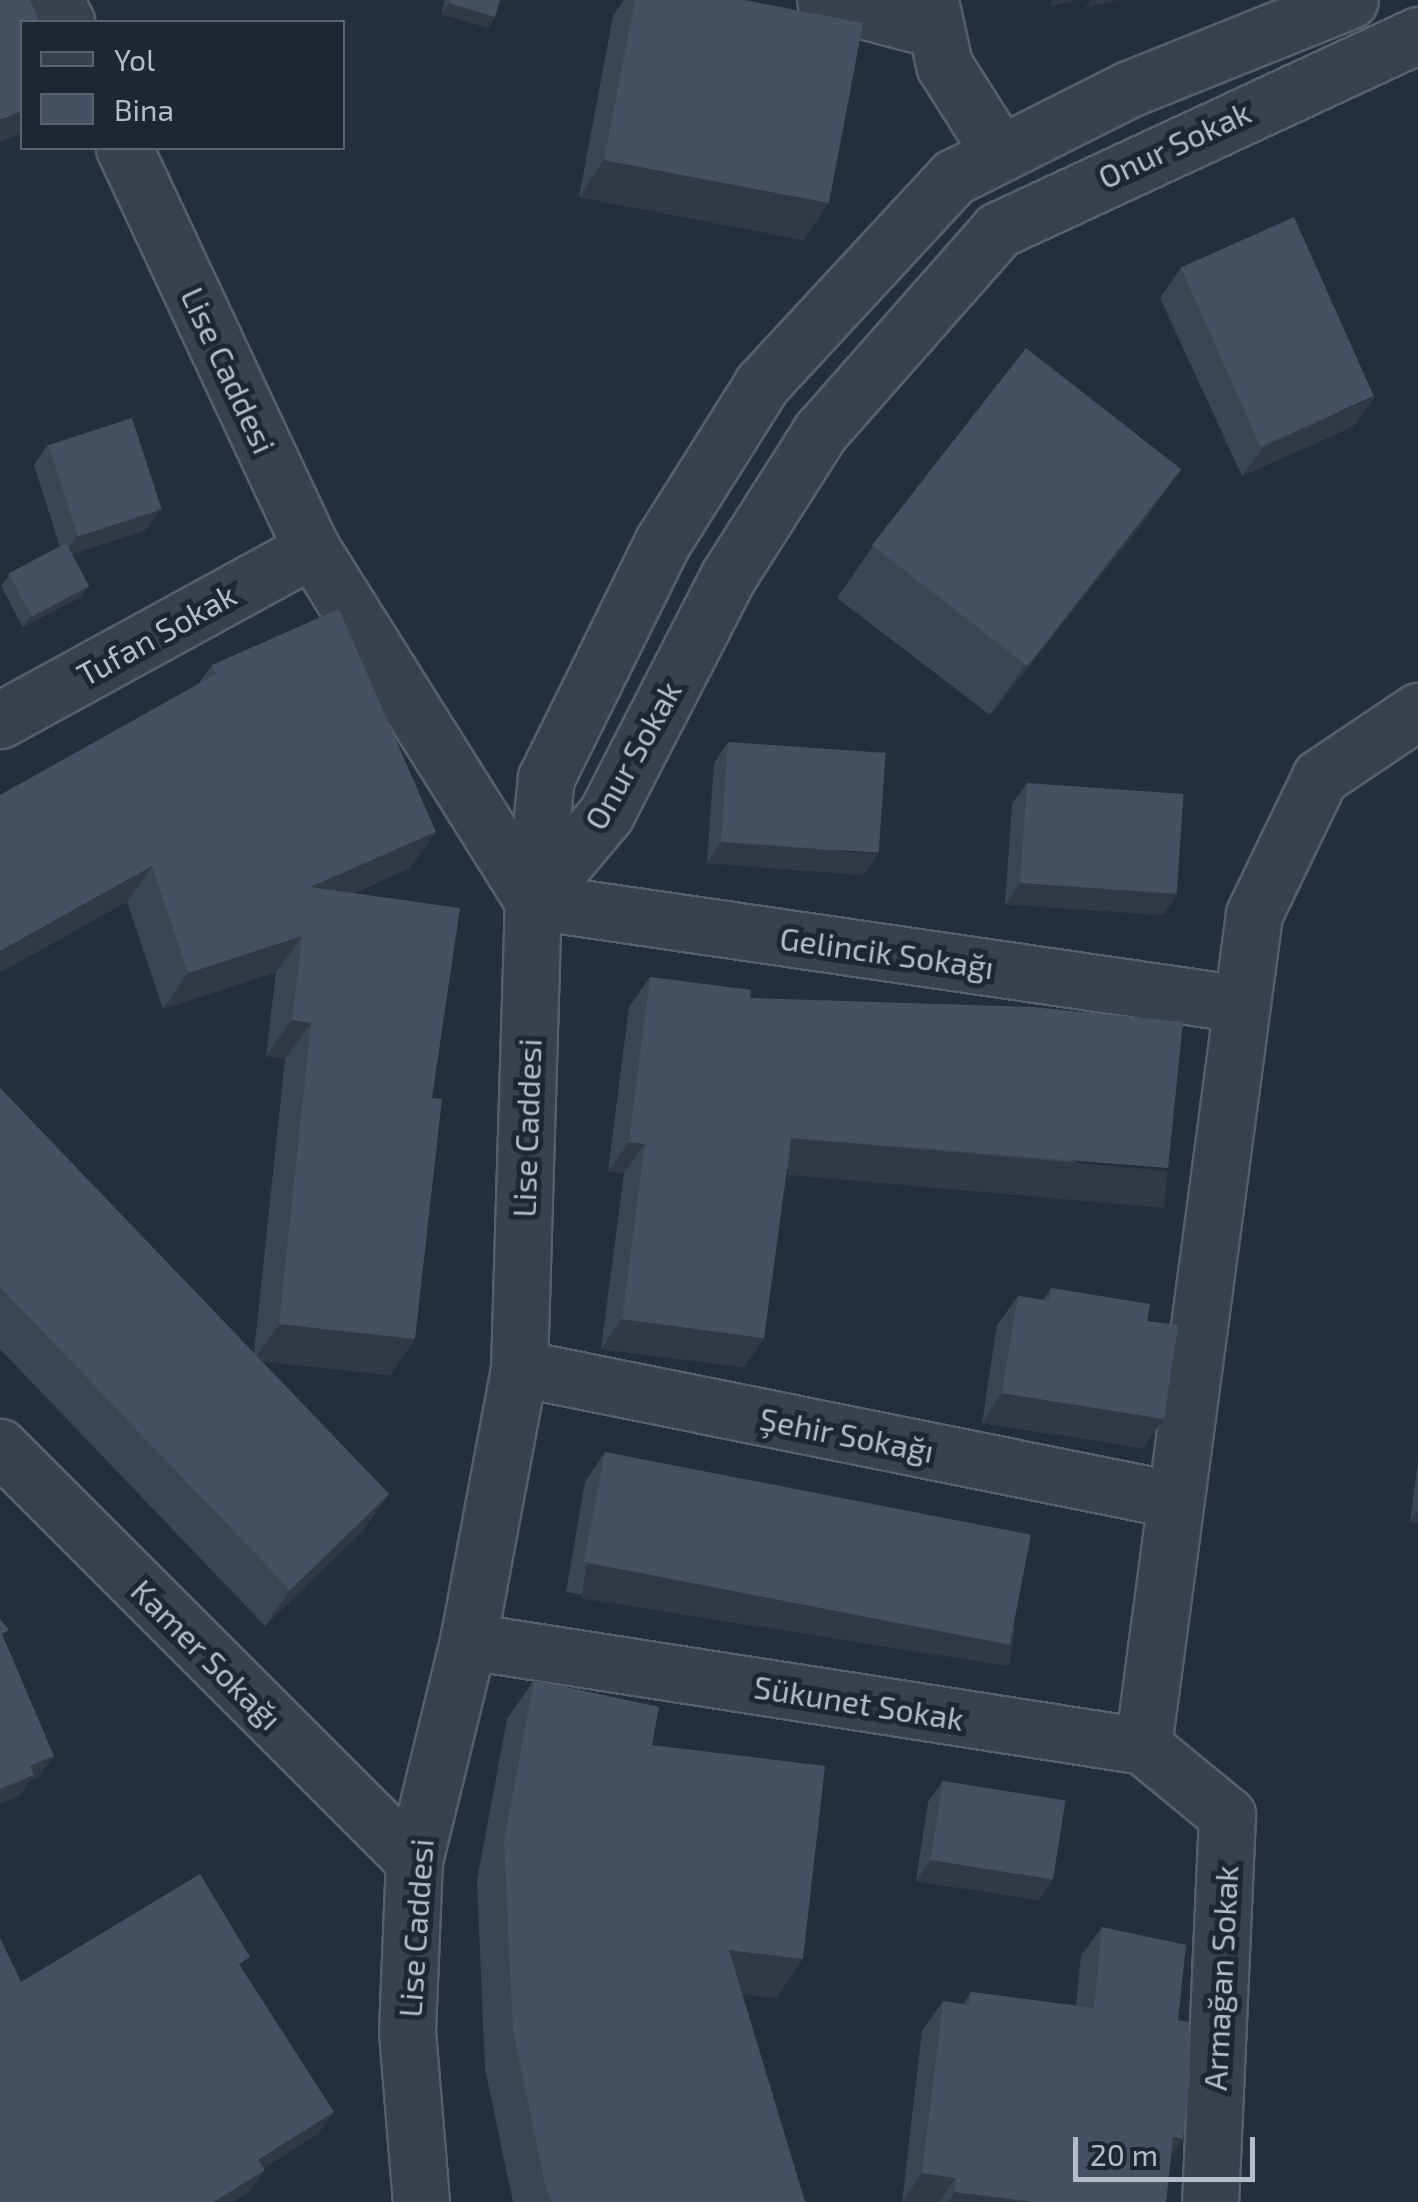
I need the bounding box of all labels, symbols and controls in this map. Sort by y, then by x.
legend [20,20,345,150]
text: Yol [114,41,155,77]
text: Bina [114,91,174,127]
street label: Onur Sokak [1091,92,1257,196]
street label: Lise Caddesi [174,281,284,459]
street label: Tufan Sokak [70,575,242,693]
street label: Onur Sokak [575,674,689,836]
street label: Gelincik Sokağı [777,918,997,986]
street label: Lise Caddesi [504,1038,548,1218]
street label: Şehir Sokağı [756,1398,938,1470]
street label: Kamer Sokağı [124,1571,290,1737]
street label: Sükunet Sokak [751,1666,967,1738]
street label: Lise Caddesi [390,1837,440,2019]
street label: Armağan Sokak [1195,1864,1245,2092]
scale bar [1078,2117,1260,2179]
text: 20 m [1090,2136,1158,2172]

